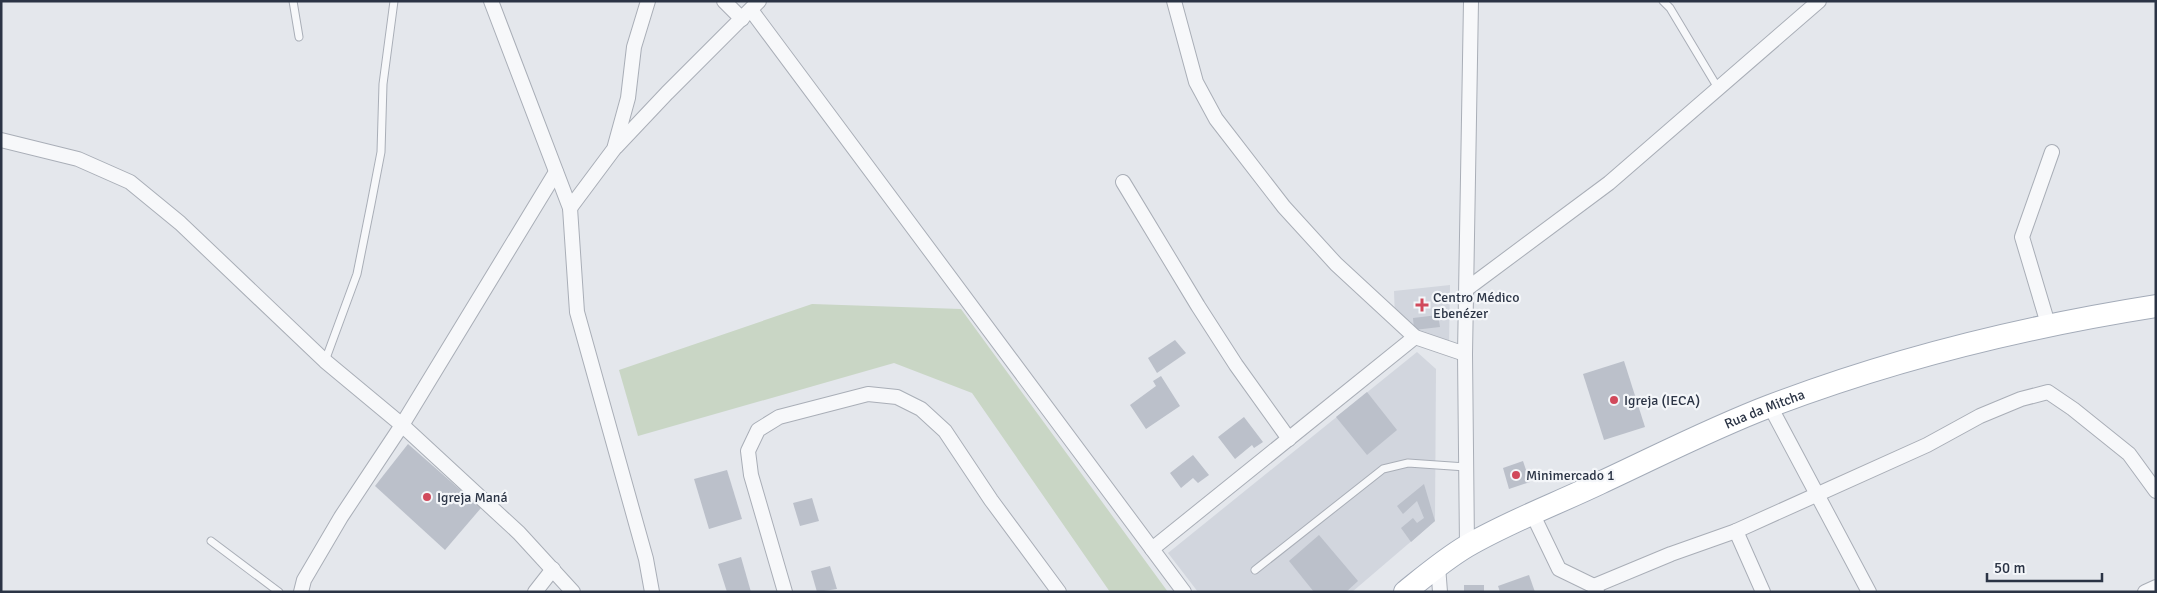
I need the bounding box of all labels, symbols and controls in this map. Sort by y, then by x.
place label: Centro Médico Ebenézer [1433,289,1519,322]
marker: Centro Médico Ebenézer [1415,298,1429,312]
street label: Rua da Mitcha [1722,386,1807,433]
place label: Igreja (IECA) [1624,392,1700,409]
marker: Igreja (IECA) [1608,394,1620,406]
place label: Minimercado 1 [1526,467,1615,484]
marker: Minimercado 1 [1510,469,1522,481]
place label: Igreja Maná [437,489,508,506]
marker: Igreja Maná [421,491,433,503]
scale bar [1987,550,2102,582]
text: 50 m [1994,559,2025,577]

